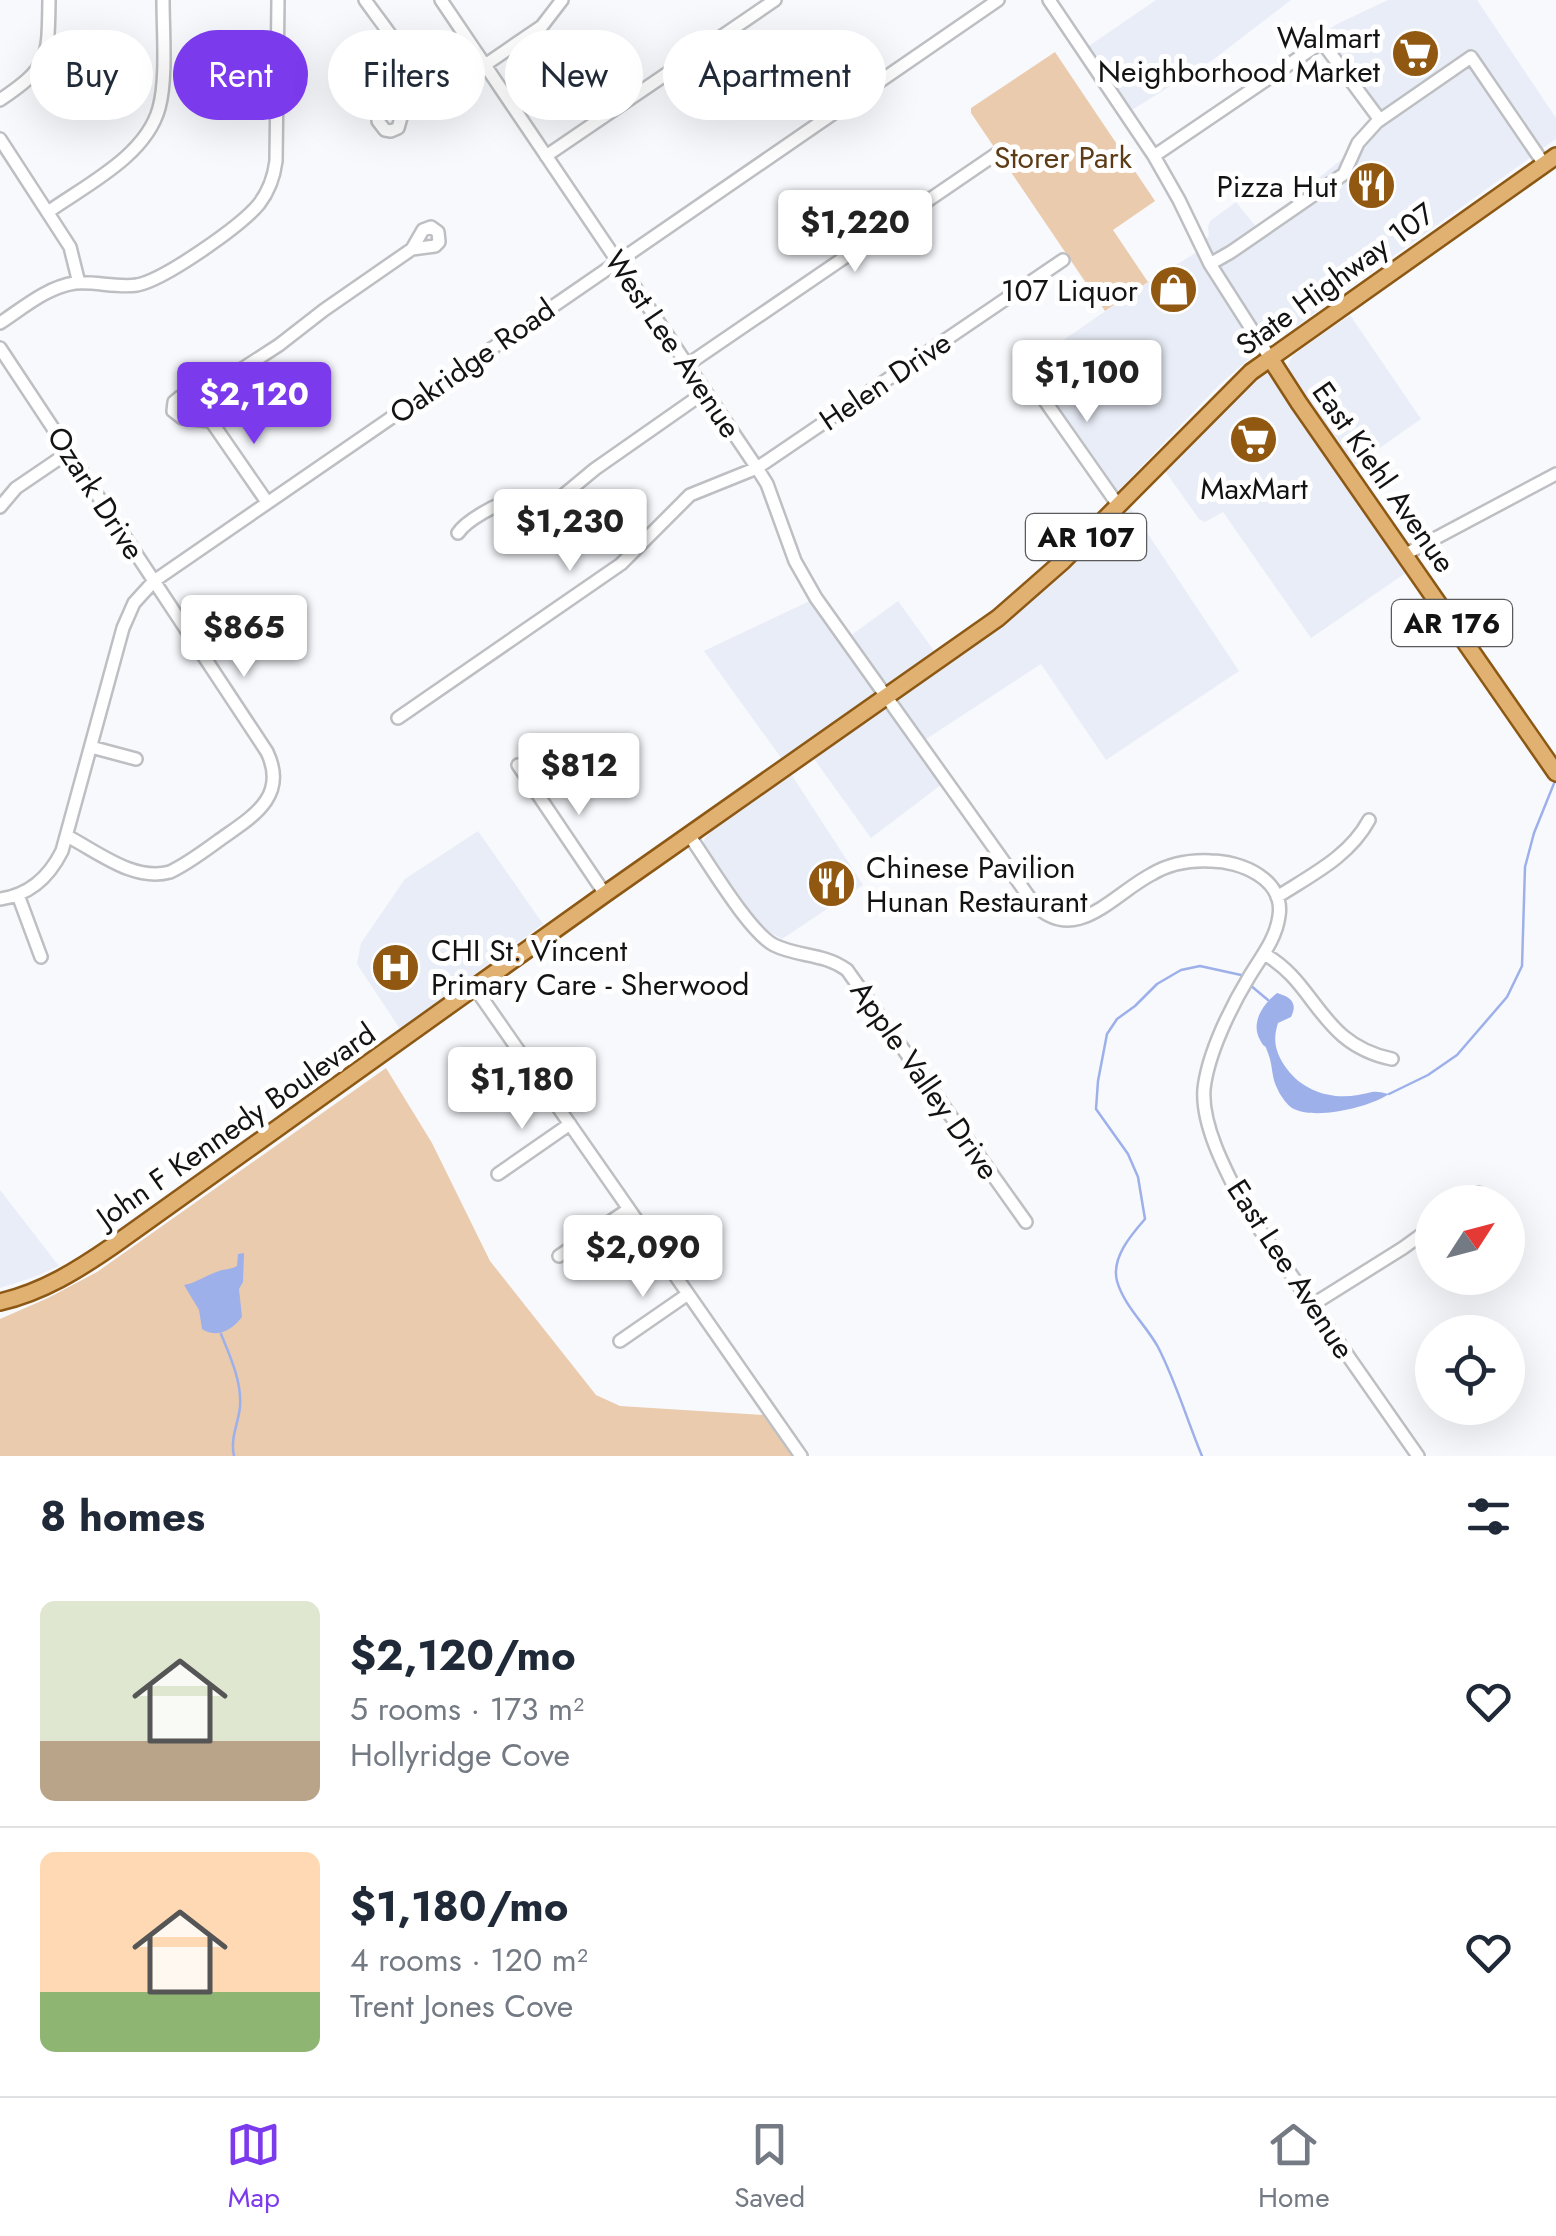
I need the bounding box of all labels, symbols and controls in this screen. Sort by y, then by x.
place label: Walmart Neighborhood Market [1098,16,1381,93]
supermarket icon: Walmart Neighborhood Market [1389,28,1441,80]
chip: Buy [30,30,153,120]
chip: Rent [173,30,308,120]
chip: Filters [328,30,485,120]
chip: New [505,30,643,120]
chip: Apartment [663,30,886,120]
park label: Storer Park [994,136,1133,179]
restaurant icon: Pizza Hut [1346,160,1398,212]
place label: Pizza Hut [1216,165,1338,208]
pin: $1,220 [774,190,936,275]
street label: State Highway 107 [1227,192,1443,366]
text: $1,220 [800,199,910,245]
street label: West Lee Avenue [594,242,752,446]
shop icon: 107 Liquor [1147,264,1199,316]
place label: 107 Liquor [1001,269,1139,312]
street label: Oakridge Road [381,288,563,434]
street label: Helen Drive [811,321,959,441]
pin: $1,100 [1006,340,1168,425]
text: $1,100 [1034,349,1140,395]
pin: $2,120 [173,362,335,447]
text: $2,120 [199,371,309,417]
street label: East Kiehl Avenue [1302,373,1466,581]
supermarket icon: MaxMart [1228,413,1280,465]
street label: Ozark Drive [37,418,155,568]
place label: MaxMart [1200,467,1309,510]
pin: $1,230 [489,489,651,574]
text: $1,230 [516,498,624,544]
road number: AR 107 [1026,514,1146,560]
pin: $865 [185,595,303,680]
road number: AR 176 [1392,600,1512,646]
text: $865 [203,604,285,650]
pin: $812 [520,733,638,818]
text: $812 [540,742,618,788]
place label: Chinese Pavilion Hunan Restaurant [866,846,1088,923]
restaurant icon: Chinese Pavilion Hunan Restaurant [805,858,857,910]
place label: CHI St. Vincent Primary Care - Sherwood [431,929,749,1006]
hospital icon: CHI St. Vincent Primary Care - Sherwood [370,941,422,993]
street label: Apple Valley Drive [840,972,1010,1188]
street label: John F Kennedy Boulevard [85,1012,384,1240]
pin: $1,180 [441,1047,603,1132]
text: $1,180 [470,1056,574,1102]
street label: East Lee Avenue [1217,1171,1365,1367]
north arrow [1415,1185,1525,1295]
map controls [1415,1185,1525,1425]
pin: $2,090 [562,1215,724,1300]
text: $2,090 [585,1224,701,1270]
button: locate [1415,1315,1525,1425]
text: 8 homes [40,1486,205,1547]
icon: filters [1461,1489,1516,1544]
text: $2,120/mo [350,1625,576,1686]
icon: home [120,1641,240,1761]
icon: heart [1461,1674,1516,1729]
text: 5 rooms · 173 m² [350,1686,584,1732]
text: Hollyridge Cove [350,1732,570,1778]
text: $1,180/mo [350,1876,568,1937]
icon: home [120,1892,240,2012]
icon: heart [1461,1925,1516,1980]
text: 4 rooms · 120 m² [350,1937,588,1983]
text: Trent Jones Cove [350,1983,573,2029]
tab: Map [226,2117,281,2218]
tab: Saved [734,2117,805,2218]
tab: Home [1258,2117,1330,2218]

